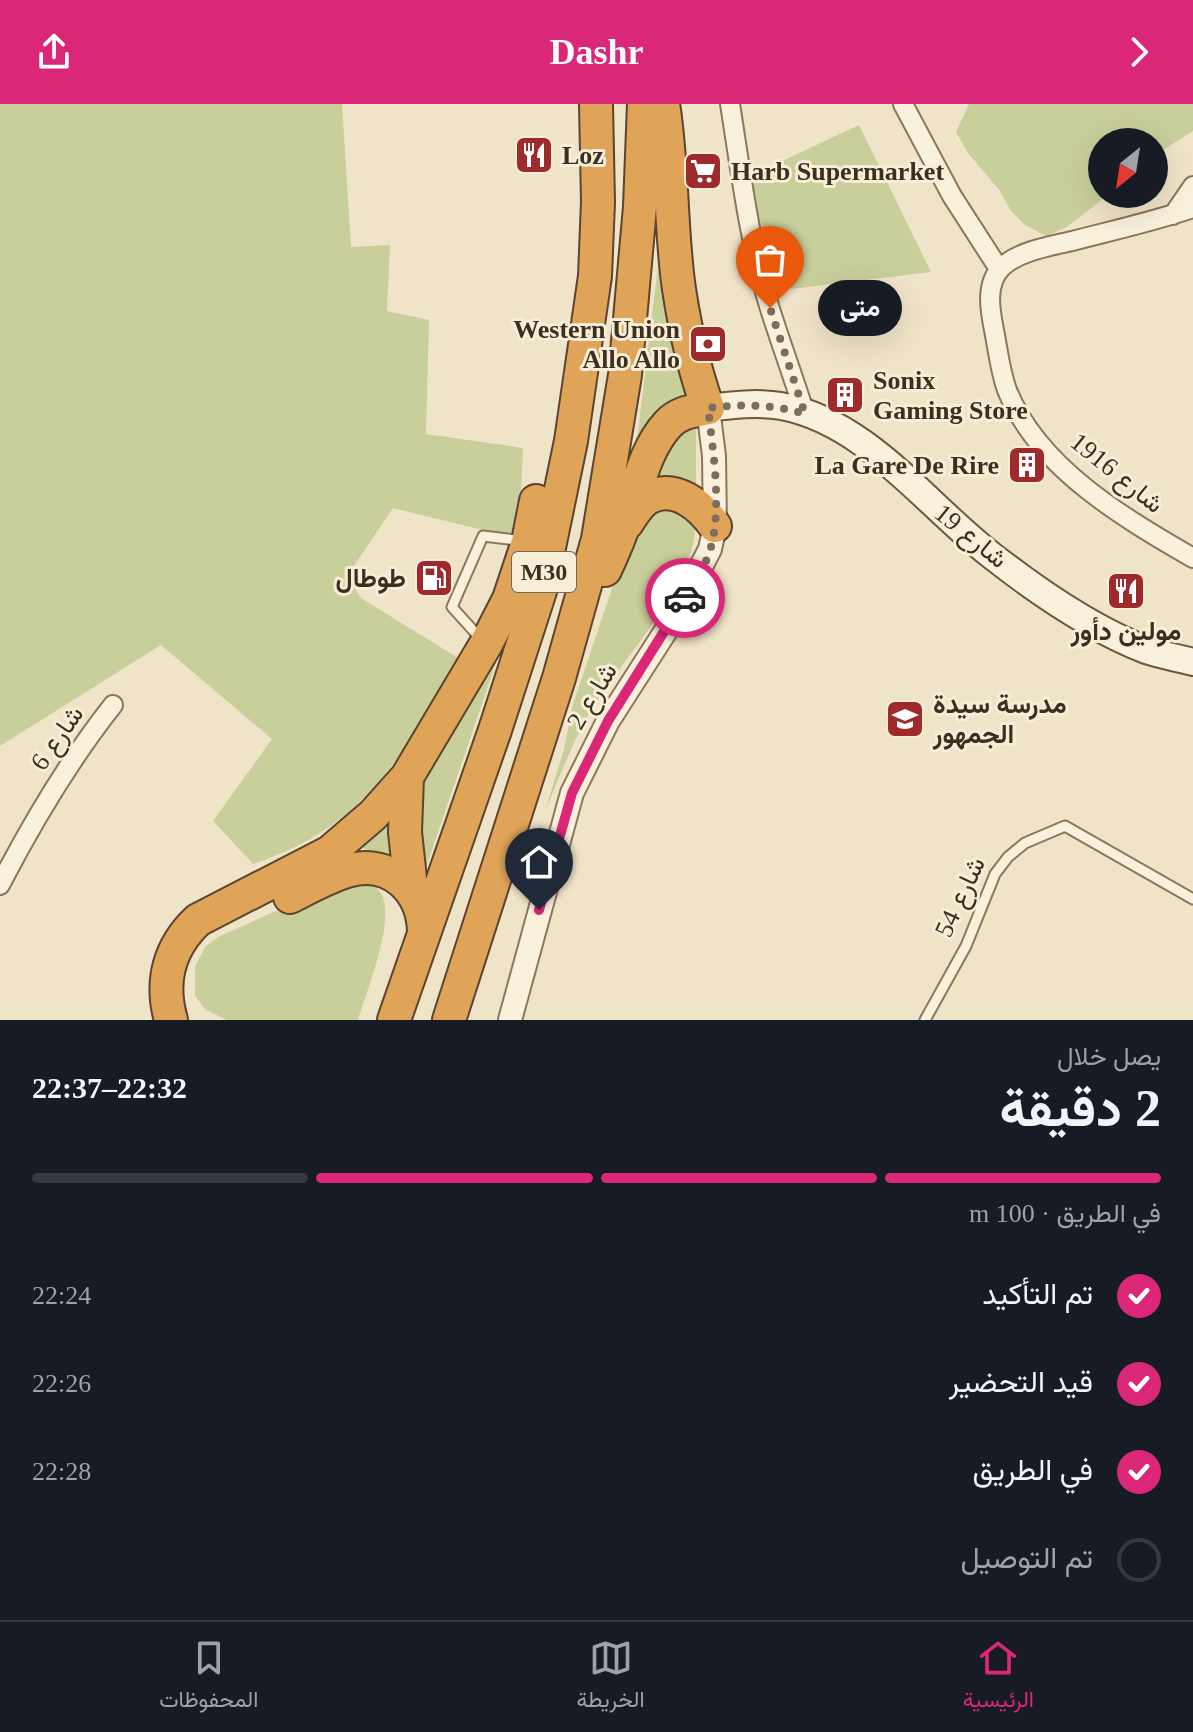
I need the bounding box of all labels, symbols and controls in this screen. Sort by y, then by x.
icon: share [32,30,76,74]
icon: forward [1117,30,1161,74]
text: Dashr [550,32,644,72]
north arrow [1088,128,1168,208]
map controls [1088,128,1168,208]
restaurant icon: Loz [513,134,555,176]
place label: Loz [562,141,604,170]
supermarket icon: Harb Supermarket [682,150,724,192]
place label: Harb Supermarket [731,157,944,186]
pin [736,226,804,308]
icon: bag [748,238,792,282]
callout: متى [818,280,902,336]
text: متى [840,293,880,322]
place label: Western Union Allo Allo [513,315,681,374]
bank icon: Western Union Allo Allo [687,323,729,365]
place label: Sonix Gaming Store [873,366,1028,425]
building icon: Sonix Gaming Store [824,374,866,416]
street label: شارع 1916 [1063,427,1169,521]
building icon: La Gare De Rire [1006,444,1048,486]
place label: La Gare De Rire [814,451,999,480]
street label: شارع 19 [927,498,1013,576]
road number: M30 [512,552,576,592]
fuel station icon: طوطال [413,557,455,599]
courier [645,558,725,638]
place label: طوطال [335,564,406,594]
restaurant icon: مولين دأور [1105,570,1147,612]
icon: car [663,576,707,620]
place label: مولين دأور [1070,617,1181,647]
street label: شارع 2 [561,658,625,736]
place label: مدرسة سيدة الجمهور [932,690,1067,750]
school or university icon: مدرسة سيدة الجمهور [884,698,926,740]
street label: شارع 6 [25,700,92,777]
pin [505,828,573,910]
icon: home [517,840,561,884]
street label: شارع 54 [929,852,994,943]
text: يصل خلال [1057,1042,1161,1071]
text: 22:32–22:37 [32,1071,187,1104]
text: 2 دقيقة [999,1080,1161,1137]
text: في الطريق · 100 m [969,1199,1161,1228]
icon: check [1117,1274,1161,1318]
text: تم التأكيد [982,1277,1093,1310]
text: 22:24 [32,1281,91,1310]
icon: check [1117,1362,1161,1406]
text: قيد التحضير [949,1365,1093,1398]
text: 22:26 [32,1369,91,1398]
icon: check [1117,1450,1161,1494]
text: في الطريق [972,1453,1093,1486]
text: 22:28 [32,1457,91,1486]
text: تم التوصيل [960,1541,1093,1574]
tab: المحفوظات [159,1636,258,1719]
tab: الخريطة [576,1636,645,1719]
tab: الرئيسية [963,1636,1034,1719]

